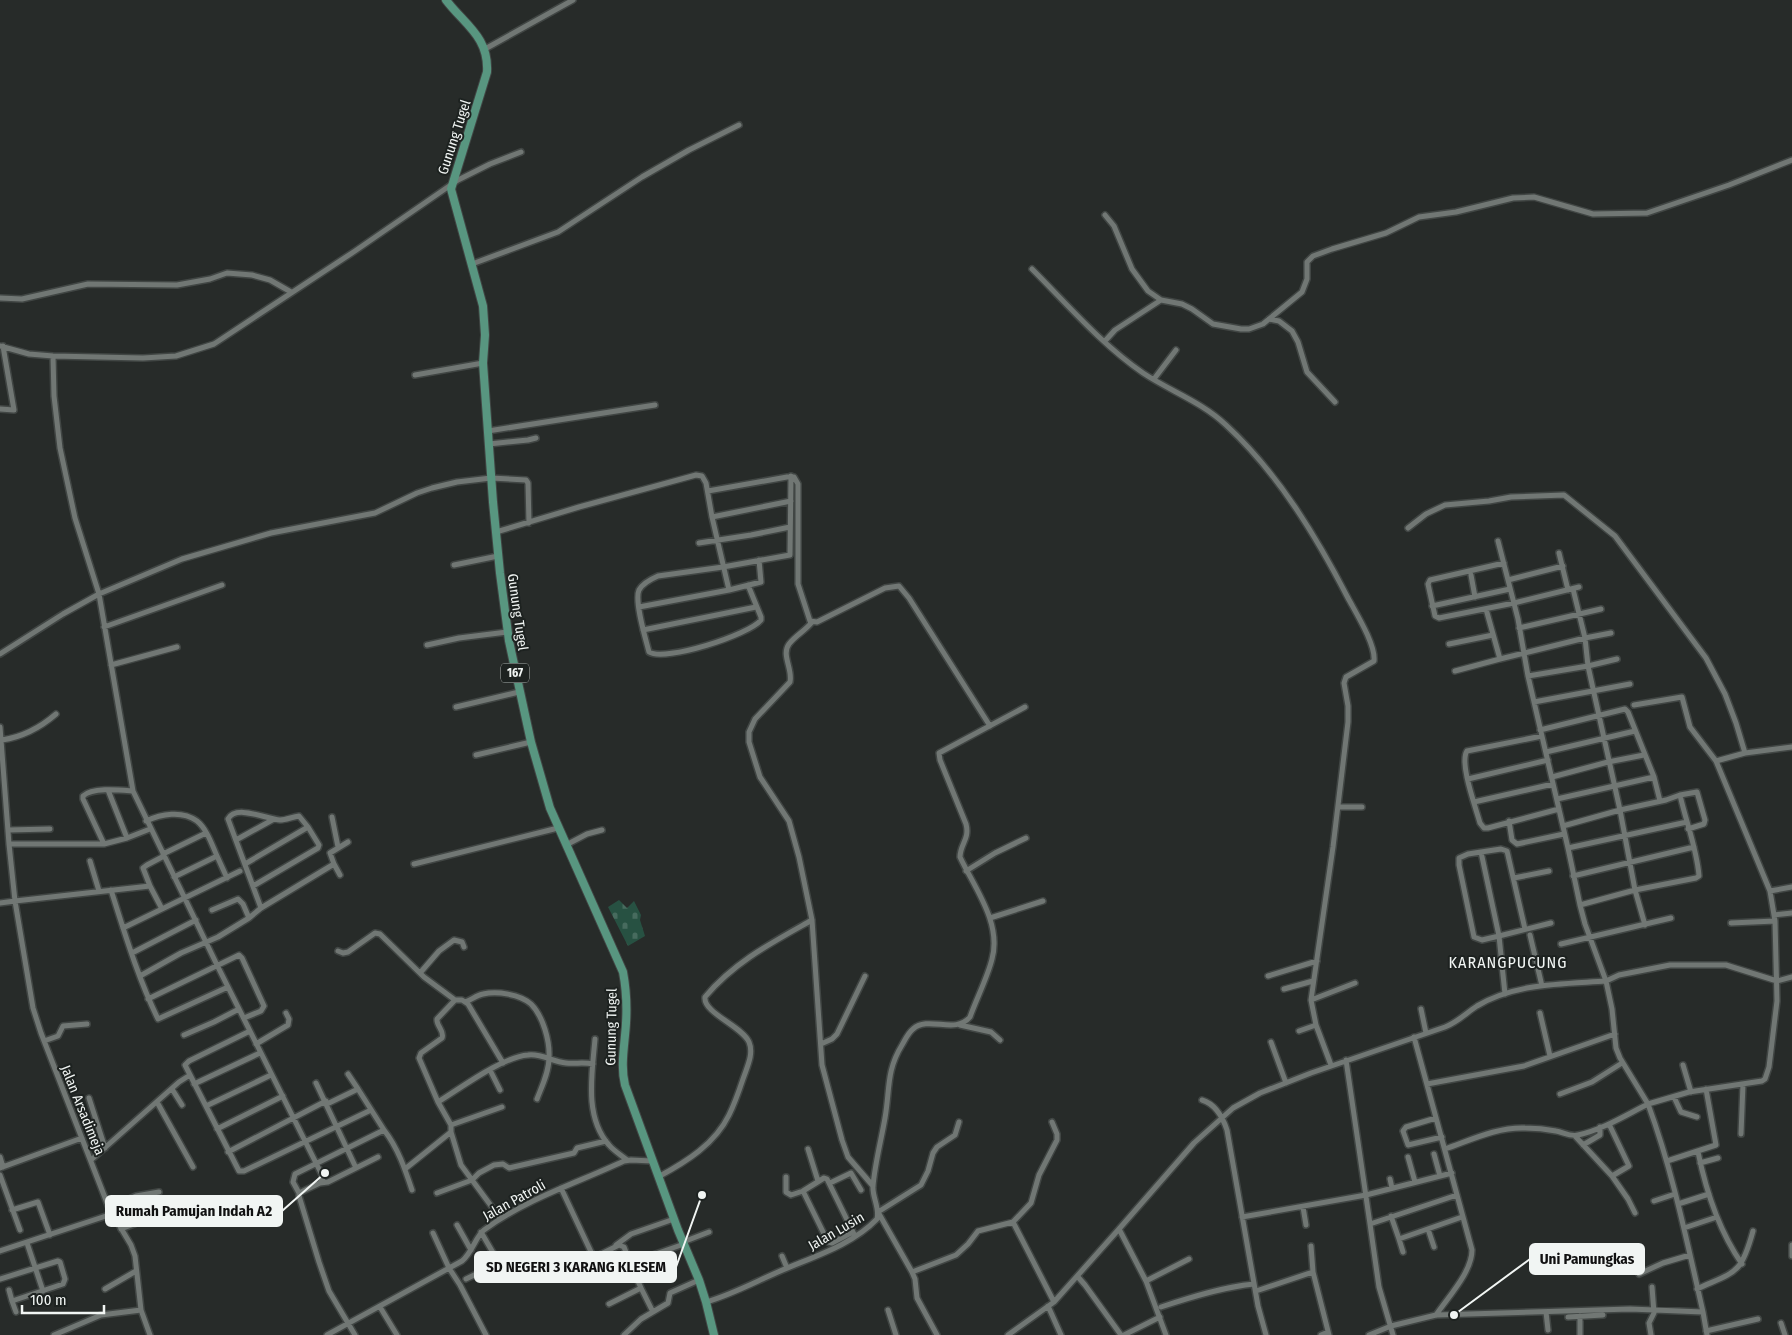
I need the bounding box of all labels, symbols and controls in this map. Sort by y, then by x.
street label: Gunung Tugel [434,97,475,177]
street label: Gunung Tugel [504,573,531,652]
road number: 167 [501,664,529,682]
district label: KARANGPUCUNG [1449,953,1567,972]
street label: Gunung Tugel [602,988,621,1066]
street label: Jalan Arsadimeja [57,1063,108,1158]
street label: Jalan Patroli [480,1176,548,1225]
callout: Rumah Pamujan Indah A2 [106,1196,282,1226]
text: Rumah Pamujan Indah A2 [116,1202,272,1220]
street label: Jalan Lusin [805,1209,867,1254]
callout: Uni Pamungkas [1530,1244,1644,1274]
text: Uni Pamungkas [1540,1250,1635,1268]
callout: SD NEGERI 3 KARANG KLESEM [475,1252,676,1282]
text: SD NEGERI 3 KARANG KLESEM [486,1258,666,1276]
scale bar [22,1282,105,1314]
text: 100 m [30,1291,67,1309]

